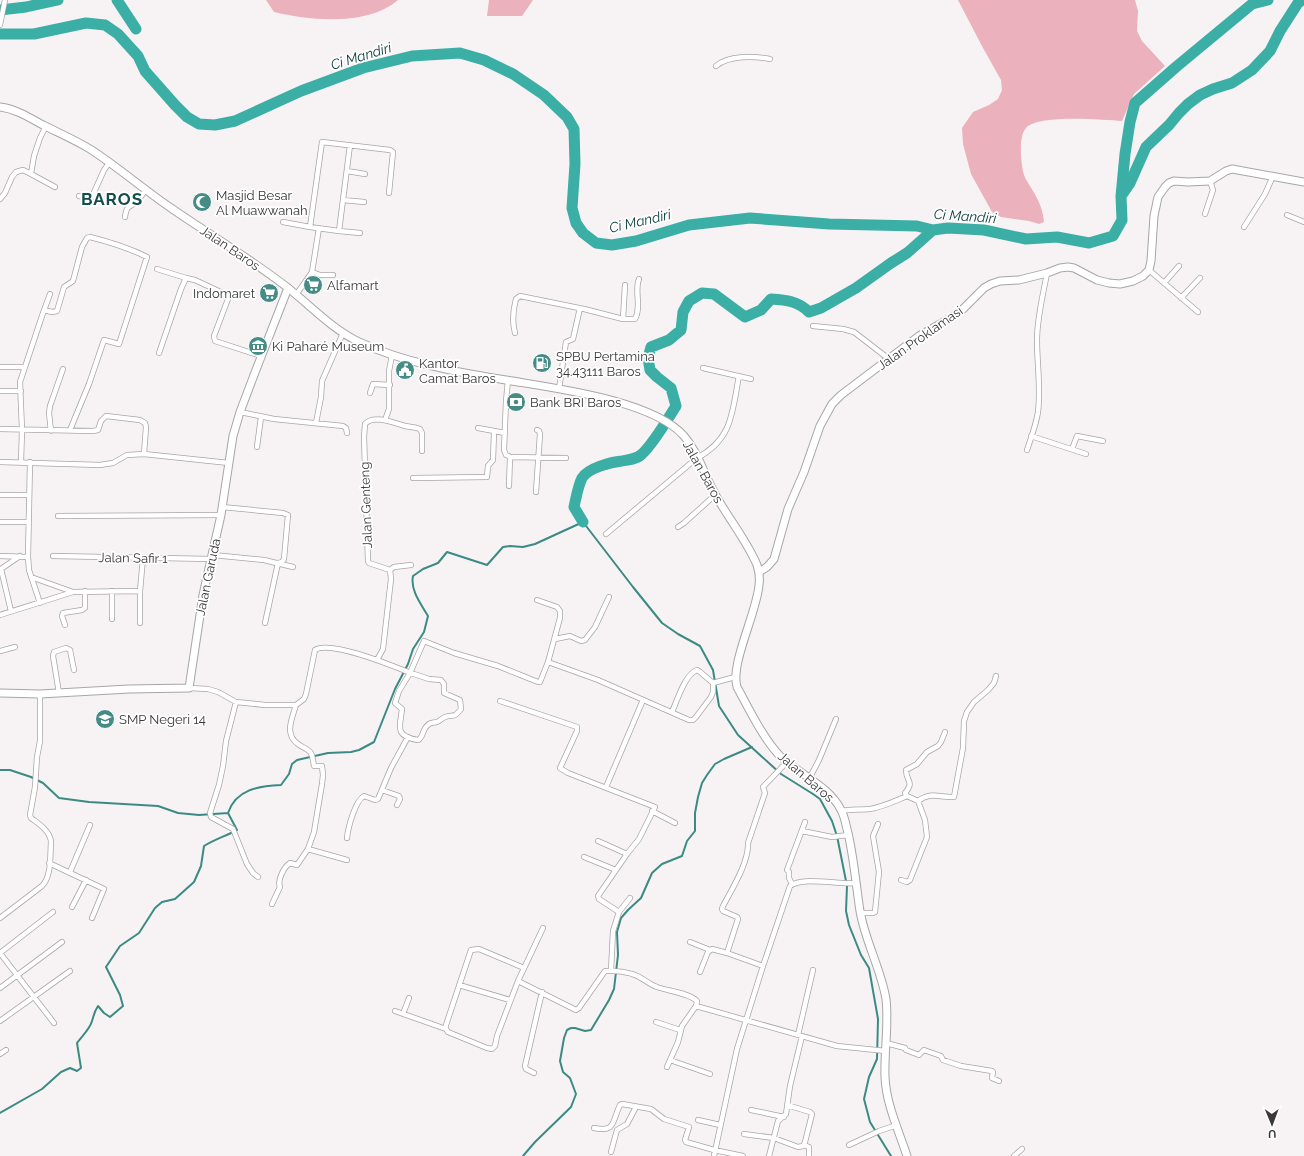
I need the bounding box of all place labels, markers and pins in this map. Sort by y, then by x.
place label: Masjid Besar Al Muawwanah [216,188,308,218]
mosque icon: Masjid Besar Al Muawwanah [191,191,213,213]
supermarket icon: Alfamart [302,274,324,296]
place label: Alfamart [327,278,379,293]
supermarket icon: Indomaret [258,282,280,304]
place label: Indomaret [193,286,256,301]
museum icon: Ki Paharé Museum [247,335,269,357]
place label: Ki Paharé Museum [272,339,384,354]
place label: SPBU Pertamina 34.43111 Baros [556,349,655,379]
fuel station icon: SPBU Pertamina 34.43111 Baros [531,352,553,374]
place label: Kantor Camat Baros [419,356,496,386]
public building icon: Kantor Camat Baros [394,359,416,381]
bank icon: Bank BRI Baros [505,391,527,413]
place label: Bank BRI Baros [530,395,621,410]
school or university icon: SMP Negeri 14 [94,708,116,730]
place label: SMP Negeri 14 [119,712,206,727]

